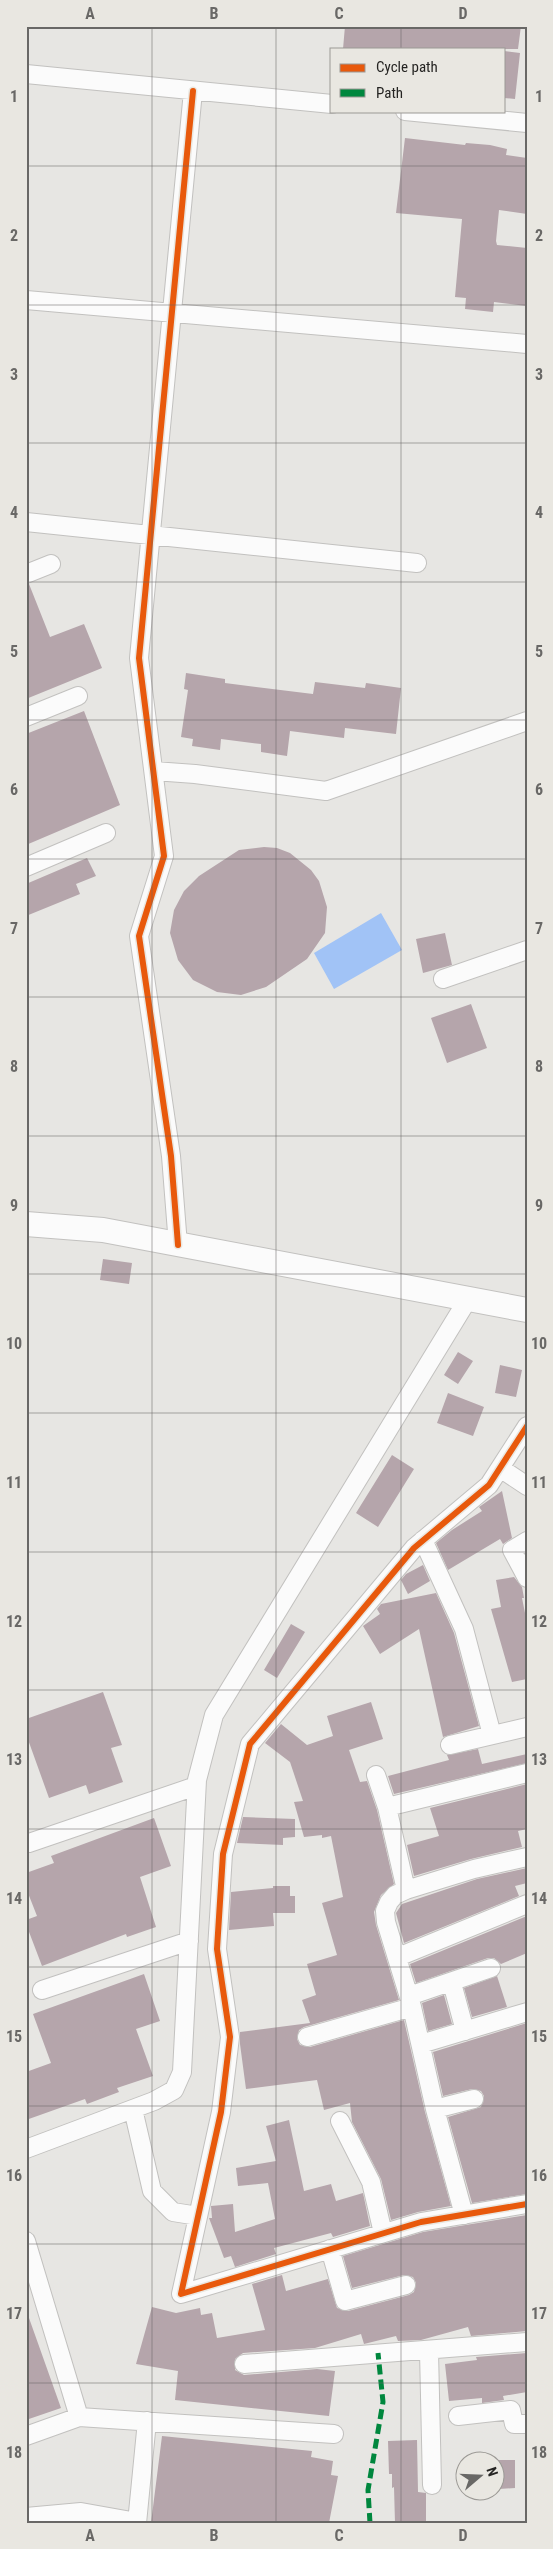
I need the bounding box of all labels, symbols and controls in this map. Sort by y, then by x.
text: A [85,4,95,23]
text: B [210,4,219,23]
text: C [334,4,344,23]
text: D [458,4,468,23]
legend [330,48,506,112]
text: Cycle path [376,58,438,76]
text: Path [376,84,403,102]
text: 1 [10,87,18,106]
text: 1 [535,87,543,106]
text: 2 [10,226,18,245]
text: 2 [535,226,543,245]
text: 3 [10,365,18,384]
text: 3 [535,365,543,384]
text: 4 [10,503,18,522]
text: 4 [535,503,543,522]
text: 5 [10,642,18,661]
text: 5 [535,642,543,661]
text: 6 [10,780,18,799]
text: 6 [535,780,543,799]
text: 7 [10,919,18,938]
text: 7 [535,919,543,938]
text: 8 [10,1057,18,1076]
text: 8 [535,1057,543,1076]
text: 9 [10,1196,18,1215]
text: 9 [535,1196,543,1215]
text: 10 [6,1334,22,1353]
text: 10 [531,1334,547,1353]
text: 11 [6,1473,22,1492]
text: 11 [531,1473,547,1492]
text: 12 [6,1612,22,1631]
text: 12 [531,1612,547,1631]
text: 13 [6,1750,22,1769]
text: 13 [531,1750,547,1769]
text: 14 [6,1889,22,1908]
text: 14 [531,1889,547,1908]
text: 15 [6,2027,22,2046]
text: 15 [531,2027,547,2046]
text: 16 [6,2166,22,2185]
text: 16 [531,2166,547,2185]
text: 17 [6,2304,22,2323]
text: 17 [531,2304,547,2323]
text: 18 [6,2443,22,2462]
text: 18 [531,2443,547,2462]
north arrow [456,2452,506,2502]
text: N [483,2465,501,2478]
text: A [85,2526,95,2545]
text: B [210,2526,219,2545]
text: C [334,2526,344,2545]
text: D [458,2526,468,2545]

